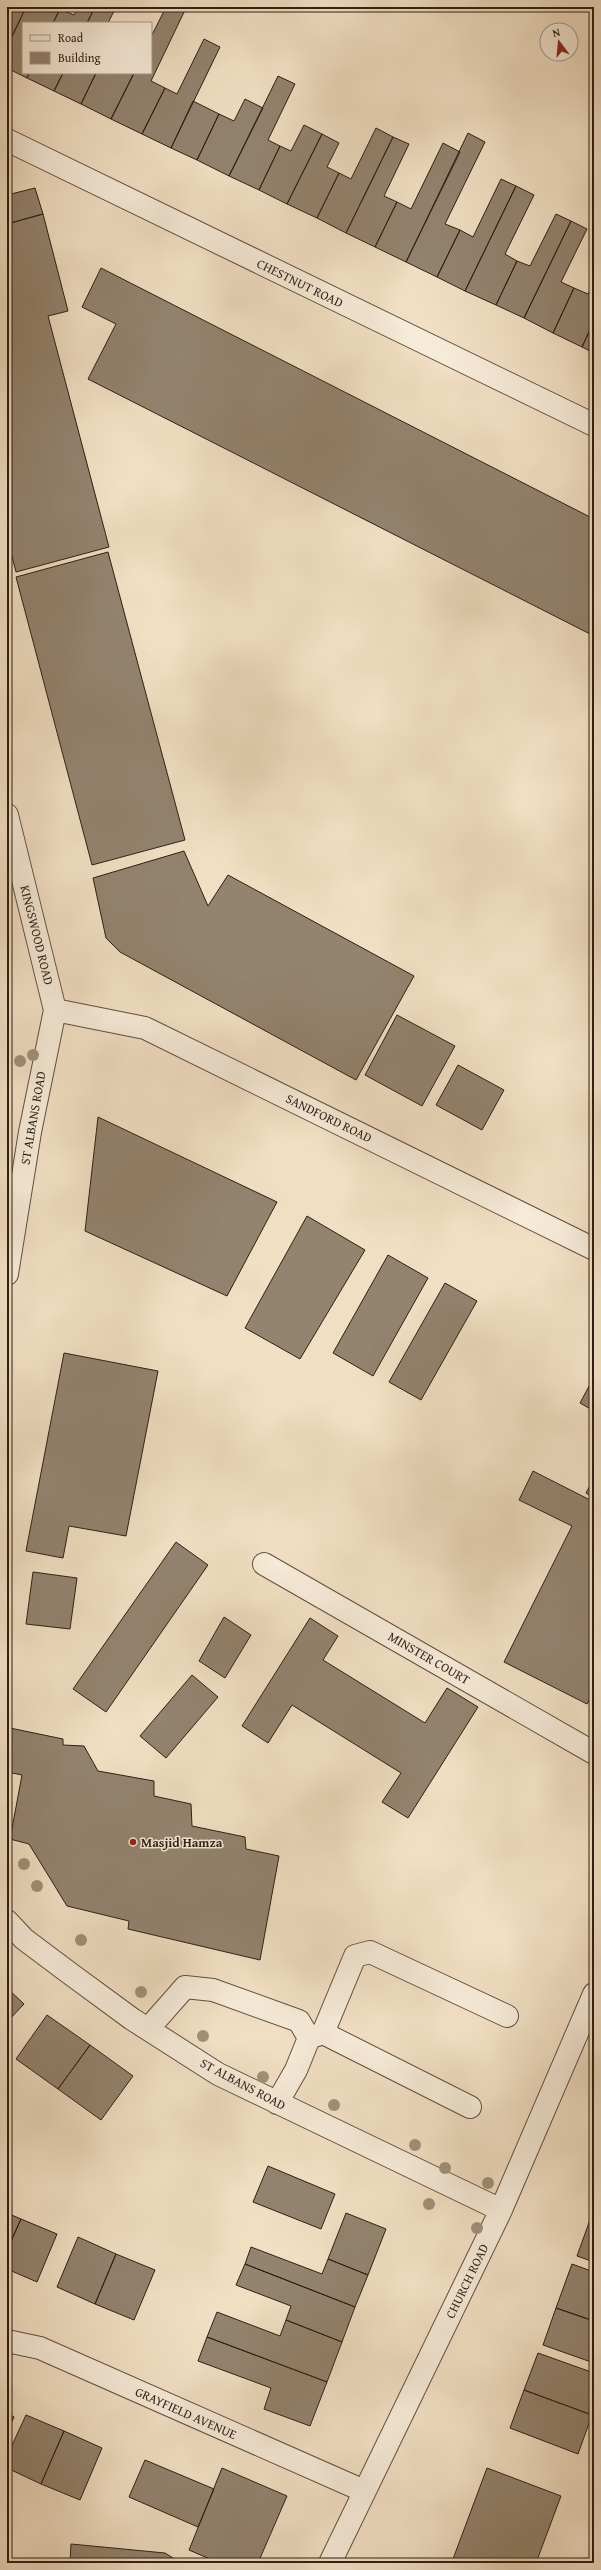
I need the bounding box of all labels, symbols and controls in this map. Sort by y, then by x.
legend [22,22,152,74]
north arrow [539,22,579,62]
text: N [551,24,563,41]
text: Road [58,29,84,46]
text: Building [58,49,101,66]
street label: CHESTNUT ROAD [254,254,346,312]
street label: KINGSWOOD ROAD [15,883,59,987]
street label: ST ALBANS ROAD [15,1070,51,1166]
street label: SANDFORD ROAD [283,1089,375,1147]
street label: MINSTER COURT [385,1627,474,1690]
place label: Masjid Hamza [141,1833,223,1852]
marker: Masjid Hamza [128,1837,138,1847]
street label: ST ALBANS ROAD [197,2053,289,2115]
street label: CHURCH ROAD [441,2240,493,2322]
street label: GRAYFIELD AVENUE [132,2382,240,2444]

